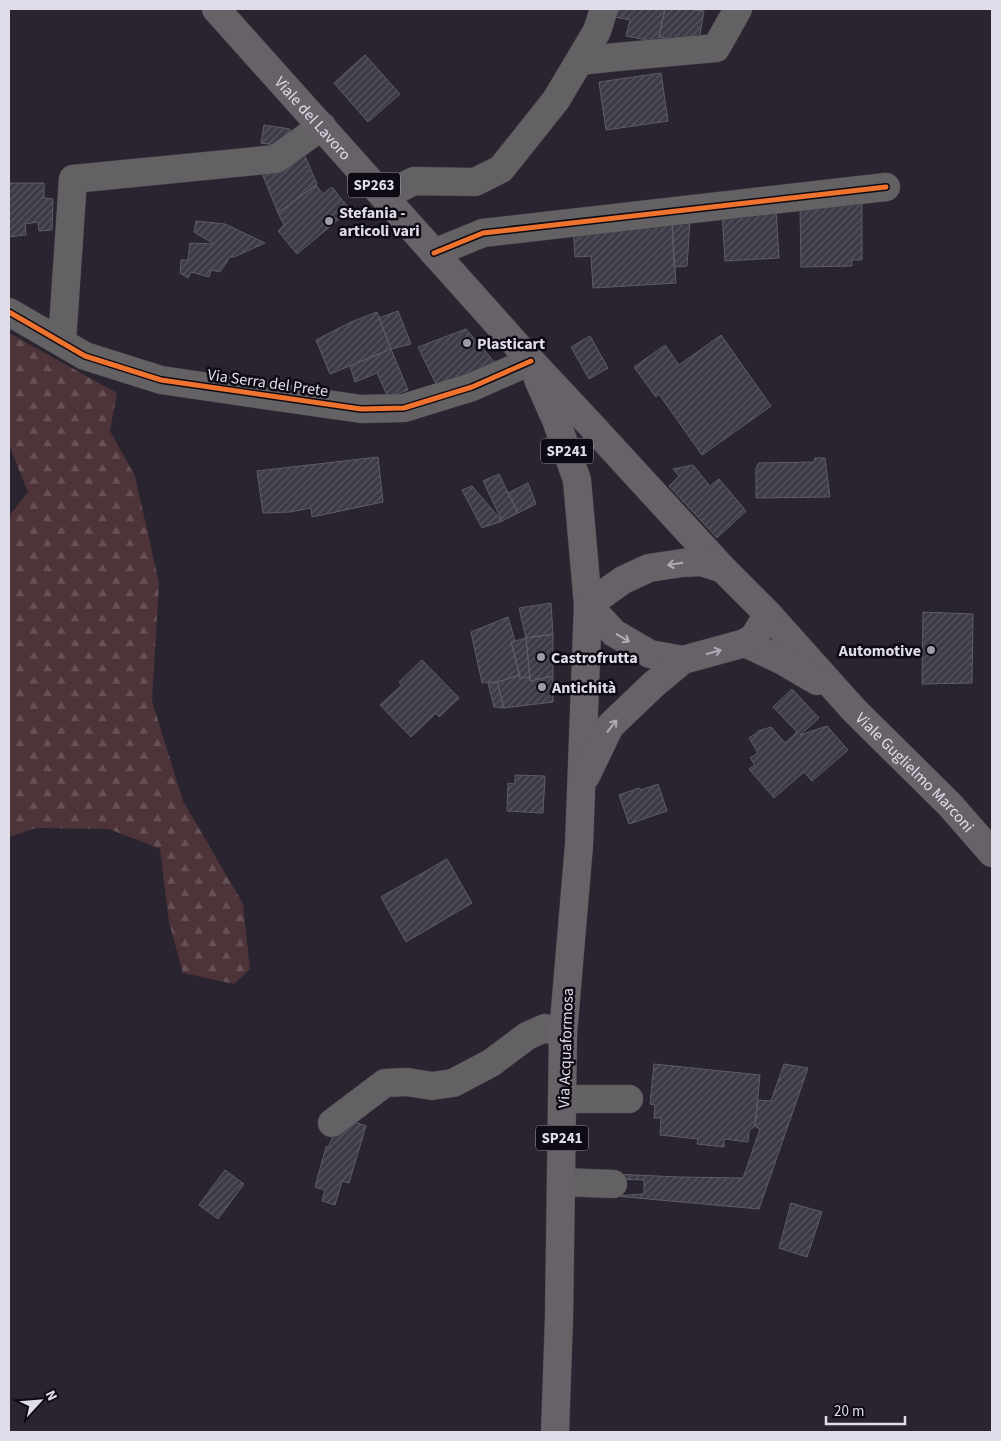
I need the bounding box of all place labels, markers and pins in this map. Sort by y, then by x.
place label: Stefania - articoli vari [339,202,420,242]
marker: Stefania - articoli vari [323,215,335,227]
place label: Plasticart [477,333,545,355]
marker: Plasticart [461,337,473,349]
place label: Automotive [838,640,921,662]
marker: Automotive [925,644,937,656]
place label: Castrofrutta [551,647,638,669]
marker: Castrofrutta [535,651,547,663]
place label: Antichità [551,677,616,699]
marker: Antichità [536,681,548,693]

